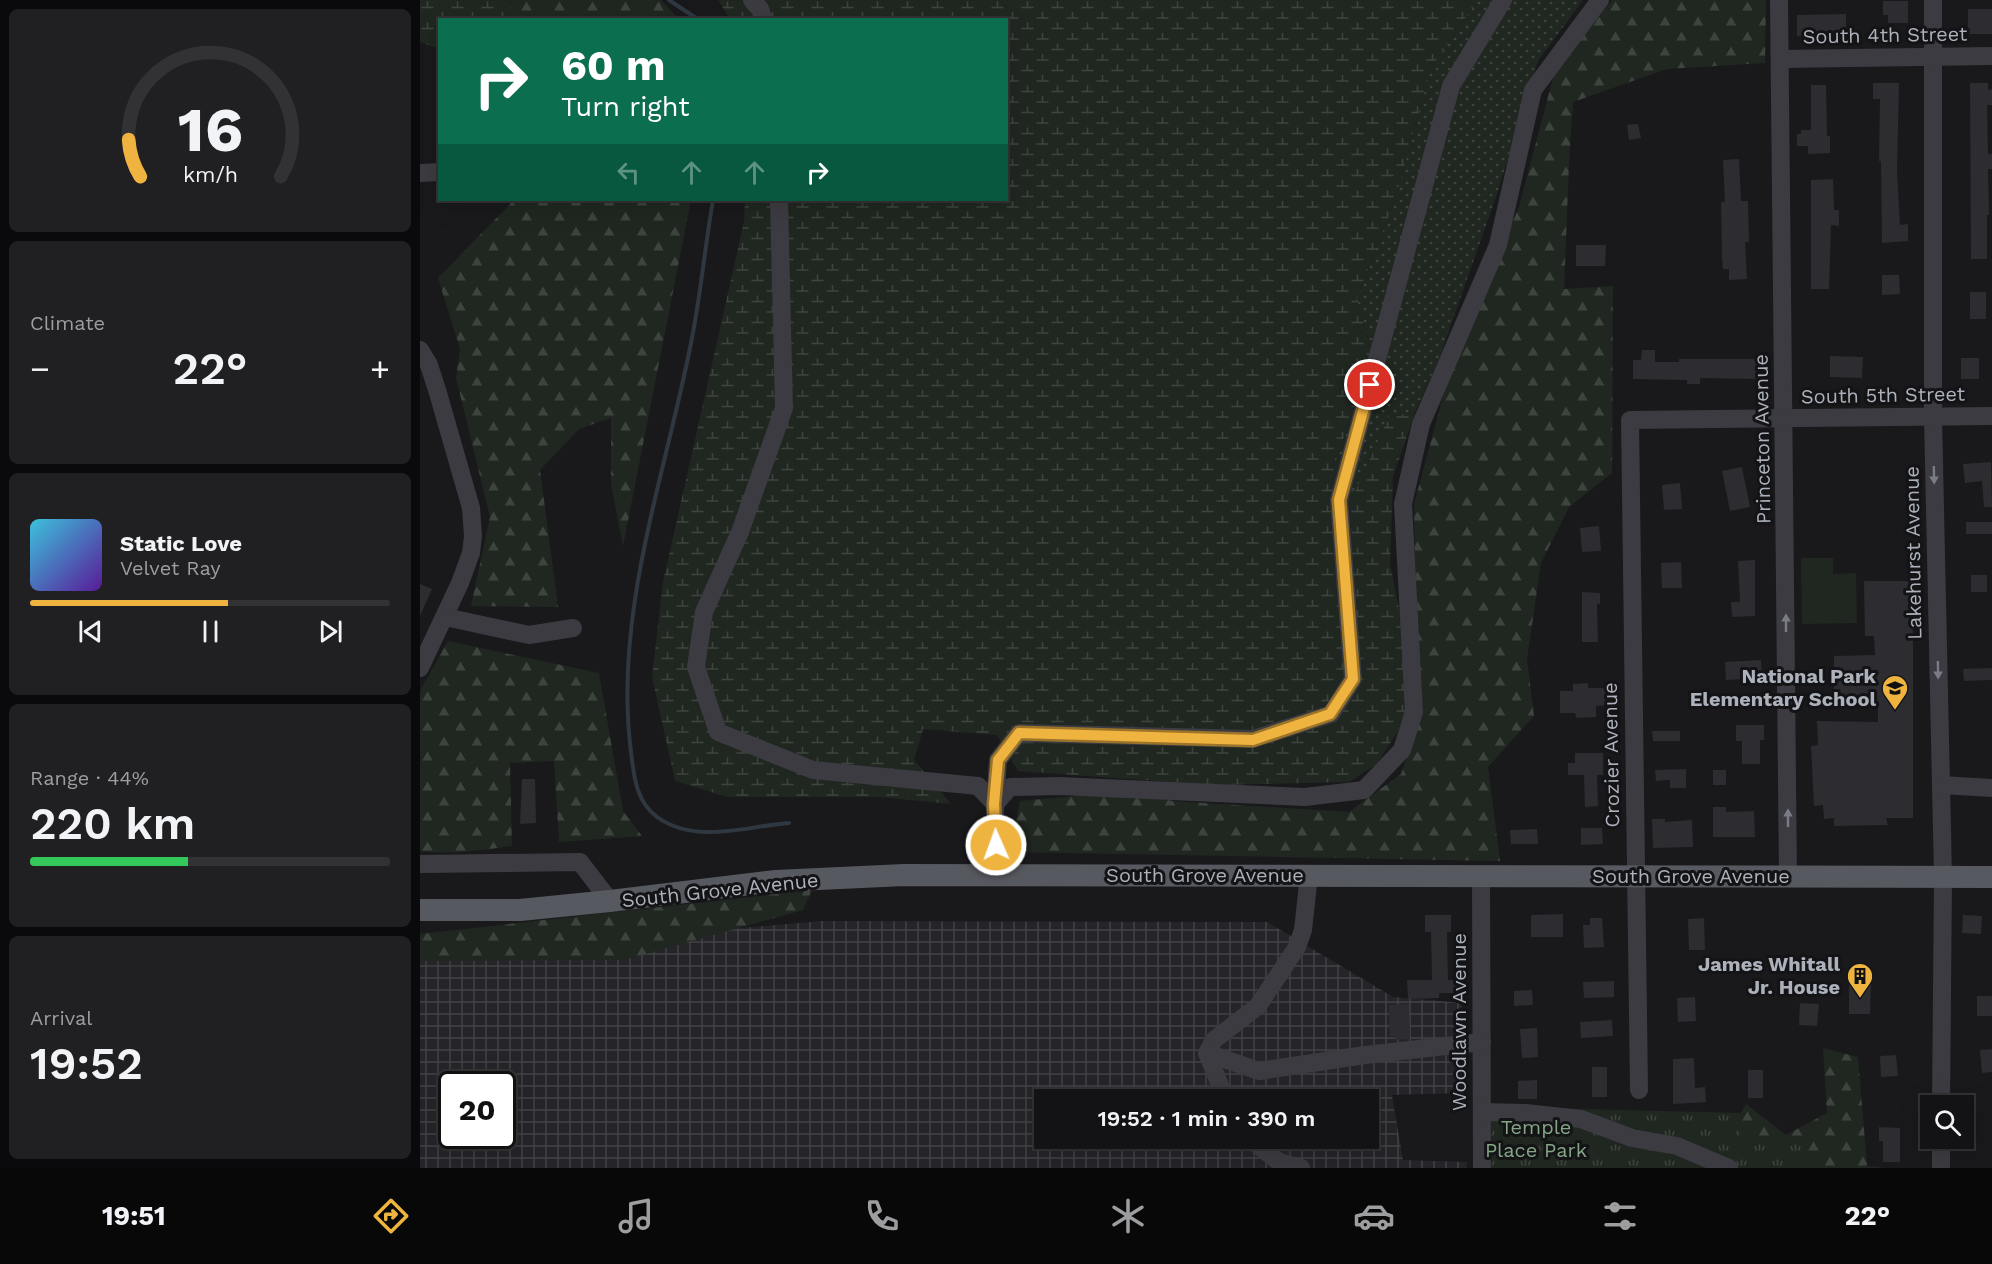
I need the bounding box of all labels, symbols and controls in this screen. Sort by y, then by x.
street label: South 4th Street [1802,22,1968,48]
text: 60 m [561,41,665,90]
icon: right [462,42,540,120]
text: Turn right [561,91,690,123]
text: 16 [177,94,243,167]
icon: left [612,156,645,189]
icon: ahead [675,156,708,189]
icon: ahead [738,156,771,189]
icon: right [801,156,834,189]
text: km/h [182,163,238,188]
text: Climate [30,311,105,335]
text: 22° [173,342,247,395]
text: − [30,349,50,388]
text: + [370,349,390,388]
street label: Princeton Avenue [1749,354,1775,524]
pin [1344,359,1395,410]
icon: arrive [1353,368,1386,401]
street label: South 5th Street [1801,382,1966,408]
street label: Lakehurst Avenue [1899,466,1927,640]
one-way arrow [1929,466,1939,485]
text: Static Love [120,531,242,556]
text: Velvet Ray [120,556,221,580]
one-way arrow [1781,614,1791,633]
icon: previous [74,615,107,648]
icon: pause [194,615,227,648]
icon: next [314,615,347,648]
one-way arrow [1933,661,1943,680]
place label: National Park Elementary School [1690,664,1877,711]
school or university icon: National Park Elementary School [1880,673,1910,711]
street label: Crozier Avenue [1598,682,1624,828]
text: Range · 44% [30,766,149,790]
text: 220 km [30,797,195,850]
one-way arrow [1783,809,1793,828]
position arrow [964,813,1028,877]
street label: South Grove Avenue [1106,863,1304,887]
street label: South Grove Avenue [1592,864,1790,888]
street label: South Grove Avenue [620,868,820,912]
street label: Woodlawn Avenue [1447,933,1471,1111]
place label: James Whitall Jr. House [1698,952,1840,999]
building icon: James Whitall Jr. House [1845,961,1875,999]
text: Arrival [30,1006,92,1030]
text: 19:52 [30,1037,143,1090]
speed limit sign: 20 [438,1071,516,1149]
map controls [1920,1095,1974,1149]
button: search [1920,1095,1974,1149]
text: 19:52 · 1 min · 390 m [1098,1106,1315,1131]
park label: Temple Place Park [1485,1115,1587,1162]
icon: directions [370,1195,412,1237]
icon: music [615,1195,657,1237]
icon: phone [861,1195,903,1237]
icon: climate [1107,1195,1149,1237]
icon: car [1353,1195,1395,1237]
icon: filters [1599,1195,1641,1237]
text: 19:51 [102,1200,166,1232]
text: 22° [1845,1200,1890,1232]

